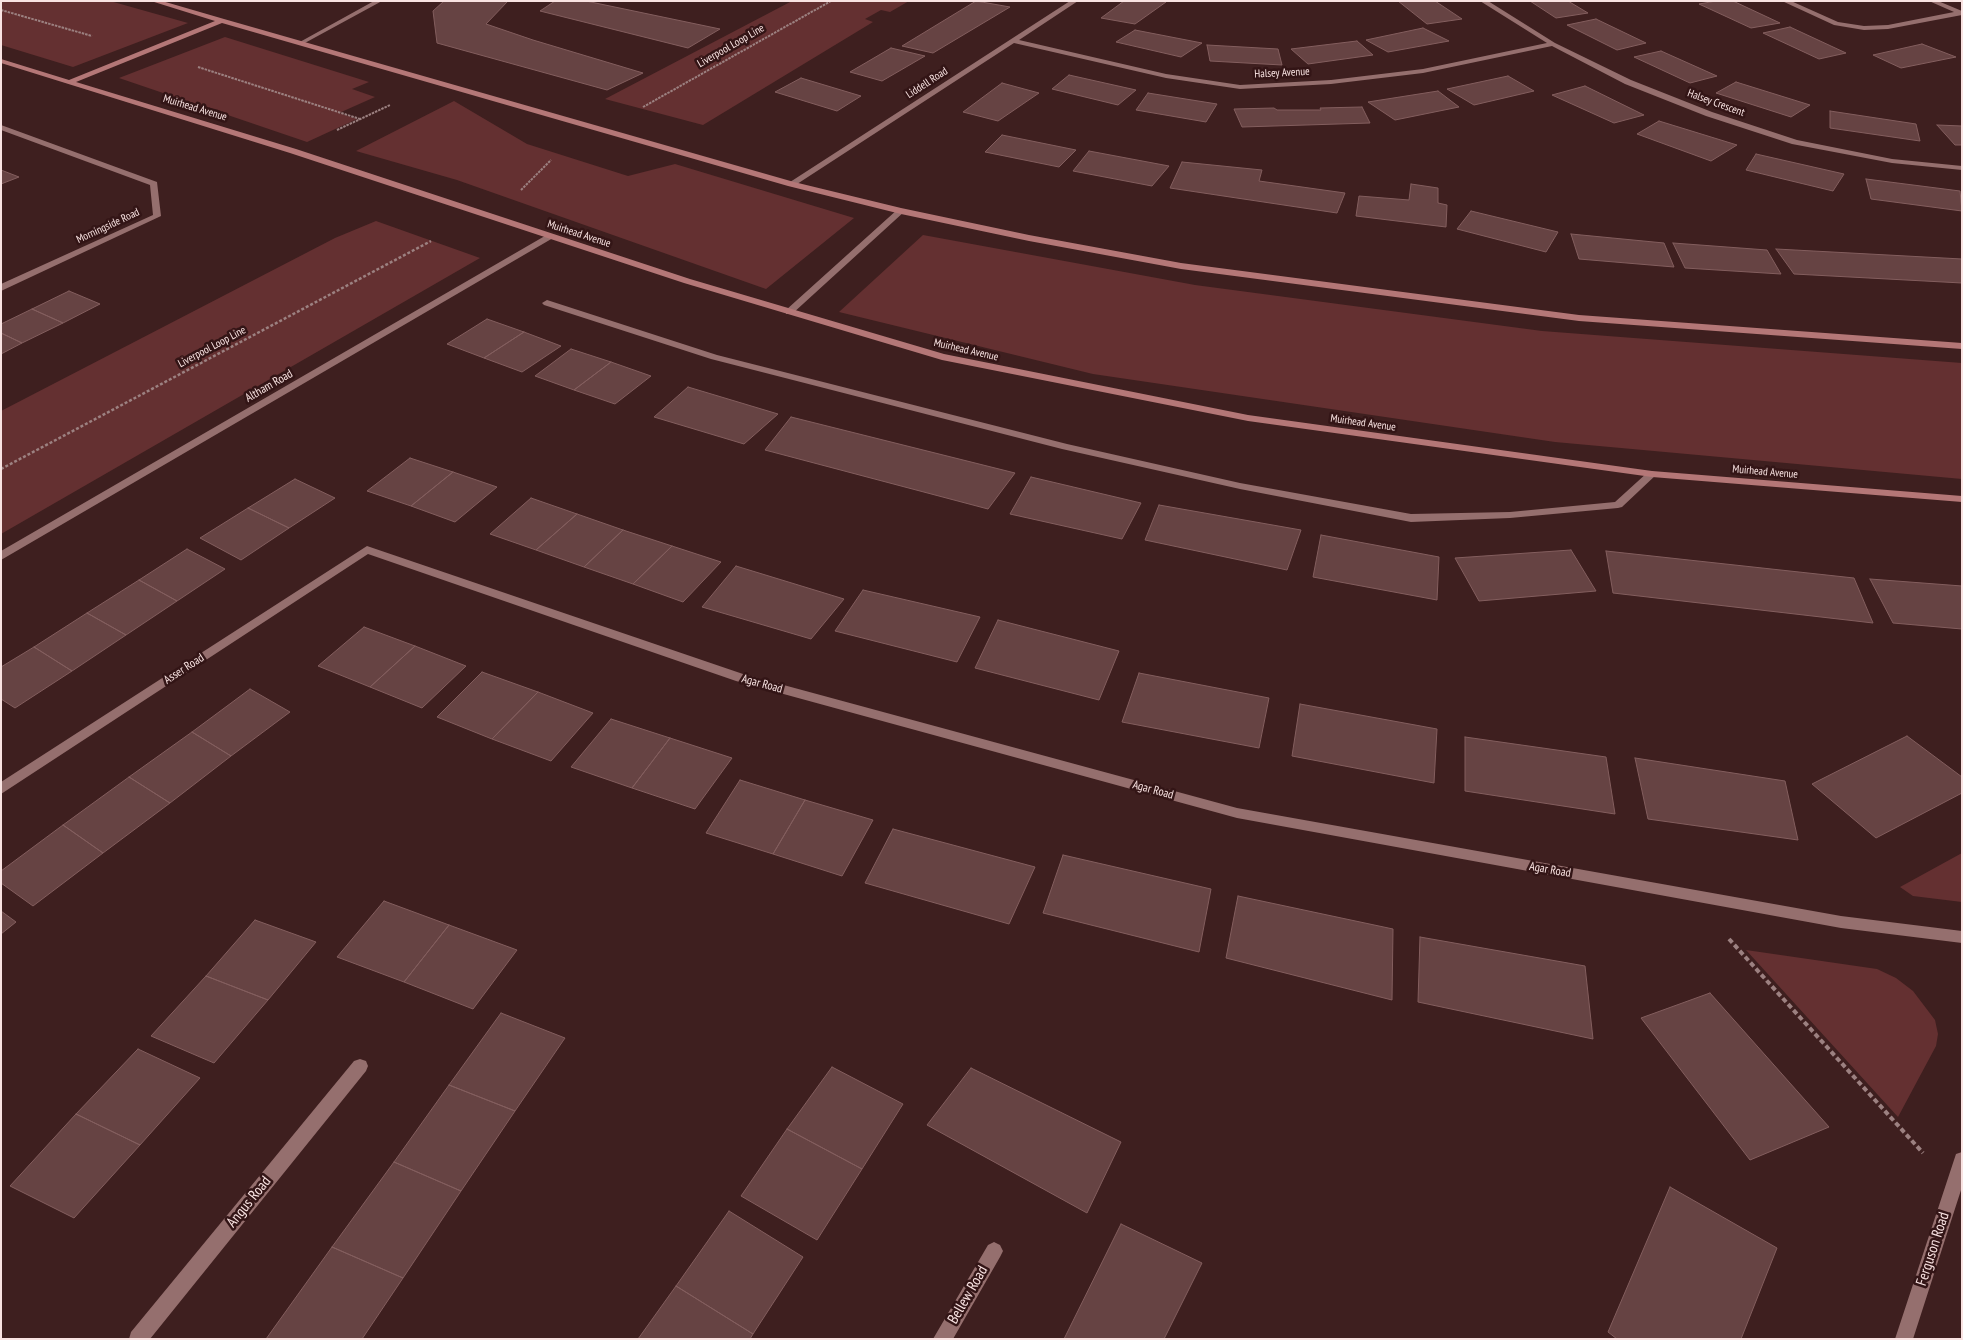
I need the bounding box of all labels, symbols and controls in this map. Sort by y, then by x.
street label: Liverpool Loop Line [695,22,767,70]
street label: Liddell Road [904,65,950,101]
street label: Halsey Avenue [1254,65,1310,81]
street label: Halsey Crescent [1686,87,1746,119]
street label: Muirhead Avenue [162,92,228,124]
street label: Morningside Road [74,206,142,246]
street label: Muirhead Avenue [546,218,612,250]
street label: Liverpool Loop Line [176,324,248,370]
street label: Muirhead Avenue [932,336,1000,364]
street label: Altham Road [243,367,295,405]
street label: Muirhead Avenue [1329,412,1397,434]
street label: Muirhead Avenue [1732,463,1798,481]
street label: Asser Road [161,651,207,687]
street label: Agar Road [740,672,784,696]
street label: Agar Road [1131,778,1175,802]
street label: Agar Road [1528,859,1572,881]
street label: Angus Road [223,1173,275,1231]
street label: Ferguson Road [1913,1210,1953,1288]
street label: Bellew Road [944,1263,992,1327]

